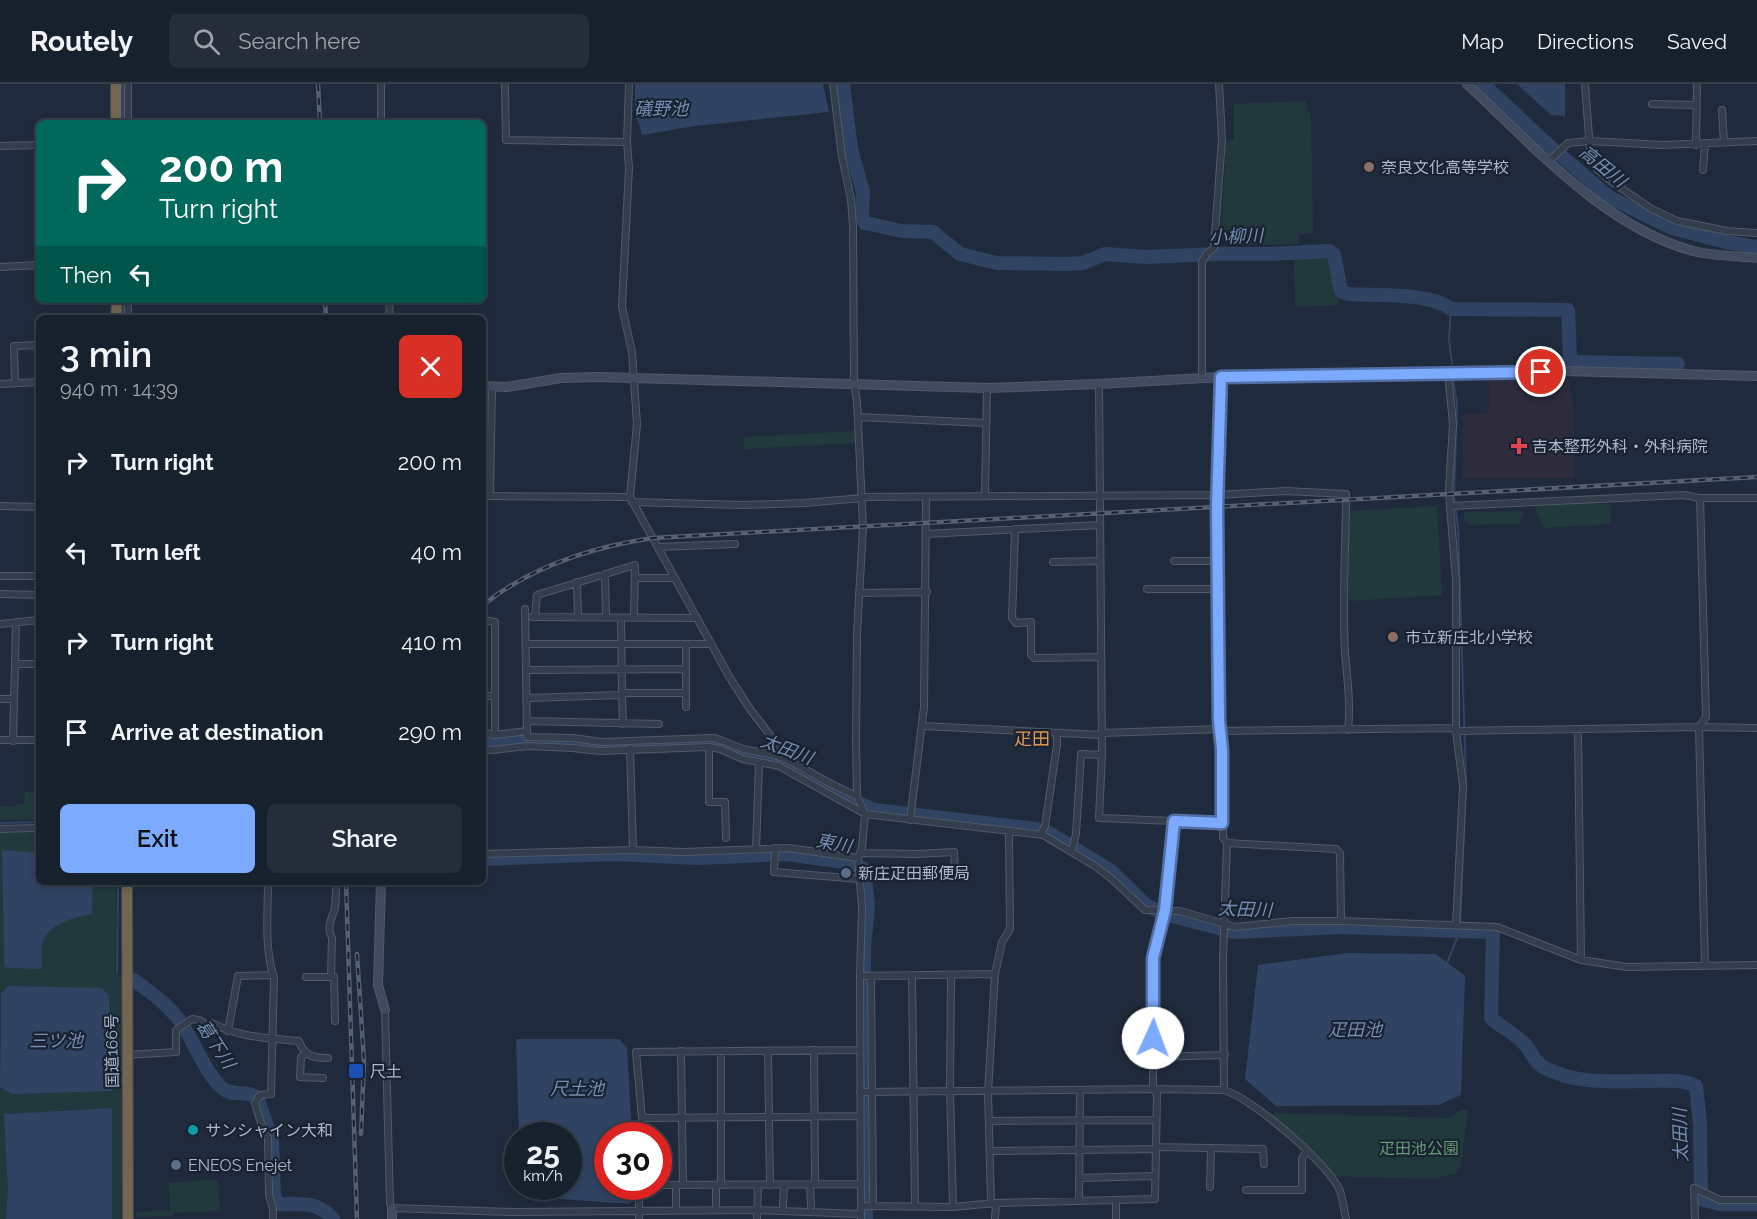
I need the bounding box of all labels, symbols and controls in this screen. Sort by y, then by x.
search box [169,14,589,68]
text: Routely [30,25,133,58]
icon: search [190,25,223,58]
text: Search here [238,28,360,54]
text: Map [1461,29,1504,54]
text: Directions [1537,29,1634,54]
text: Saved [1667,29,1727,54]
water label: 礒野池 [634,98,690,119]
water label: 高田川 [1575,141,1632,192]
text: 200 m [159,143,283,192]
icon: right [60,144,138,222]
place label: 奈良文化高等学校 [1381,158,1509,177]
marker: 奈良文化高等学校 [1362,160,1376,174]
text: Turn right [159,193,278,224]
water label: 小柳川 [1209,224,1265,247]
icon: left [124,258,157,291]
text: Then [60,262,112,288]
text: 3 min [60,333,152,375]
button: close [399,335,462,398]
pin [1515,346,1566,397]
icon: arrive [1524,355,1557,388]
text: 940 m · 14:39 [60,377,178,401]
marker: 吉本整形外科・外科病院 [1510,437,1528,455]
place label: 吉本整形外科・外科病院 [1532,437,1708,456]
icon: right [60,446,93,479]
text: Turn right [111,449,214,475]
text: 200 m [398,449,462,475]
icon: left [60,536,93,569]
text: Turn left [111,539,201,565]
text: 40 m [411,539,462,565]
icon: right [60,626,93,659]
place label: 市立新庄北小学校 [1405,628,1533,647]
text: Turn right [111,629,214,655]
text: 410 m [401,629,462,655]
marker: 市立新庄北小学校 [1386,630,1400,644]
icon: arrive [60,716,93,749]
text: Arrive at destination [111,719,324,745]
text: 290 m [398,719,462,745]
district label: 疋田 [1014,728,1050,749]
water label: 太田川 [758,730,818,769]
button: Exit [60,804,255,873]
button: Share [267,804,462,873]
water label: 東川 [814,830,856,857]
place label: 新庄疋田郵便局 [858,864,970,883]
marker: 新庄疋田郵便局 [839,866,853,880]
water label: 太田川 [1218,898,1274,921]
position arrow [1121,1006,1185,1070]
street label: 国道166号 [102,1014,122,1088]
water label: 葛下川 [192,1016,241,1074]
water label: 疋田池 [1328,1019,1384,1040]
water label: 三ツ池 [29,1030,85,1051]
marker: 尺土 [347,1062,365,1080]
place label: 尺土 [370,1062,402,1081]
water label: 尺土池 [550,1078,606,1099]
water label: 太田川 [1668,1106,1691,1162]
place label: サンシャイン大和 [205,1121,333,1140]
speed limit sign: 30 [594,1122,672,1200]
marker: サンシャイン大和 [186,1123,200,1137]
text: 25 [526,1136,560,1171]
park label: 疋田池公園 [1379,1139,1459,1158]
place label: ENEOS Enejet [188,1156,293,1175]
marker: ENEOS Enejet [169,1158,183,1172]
text: km/h [523,1167,563,1185]

